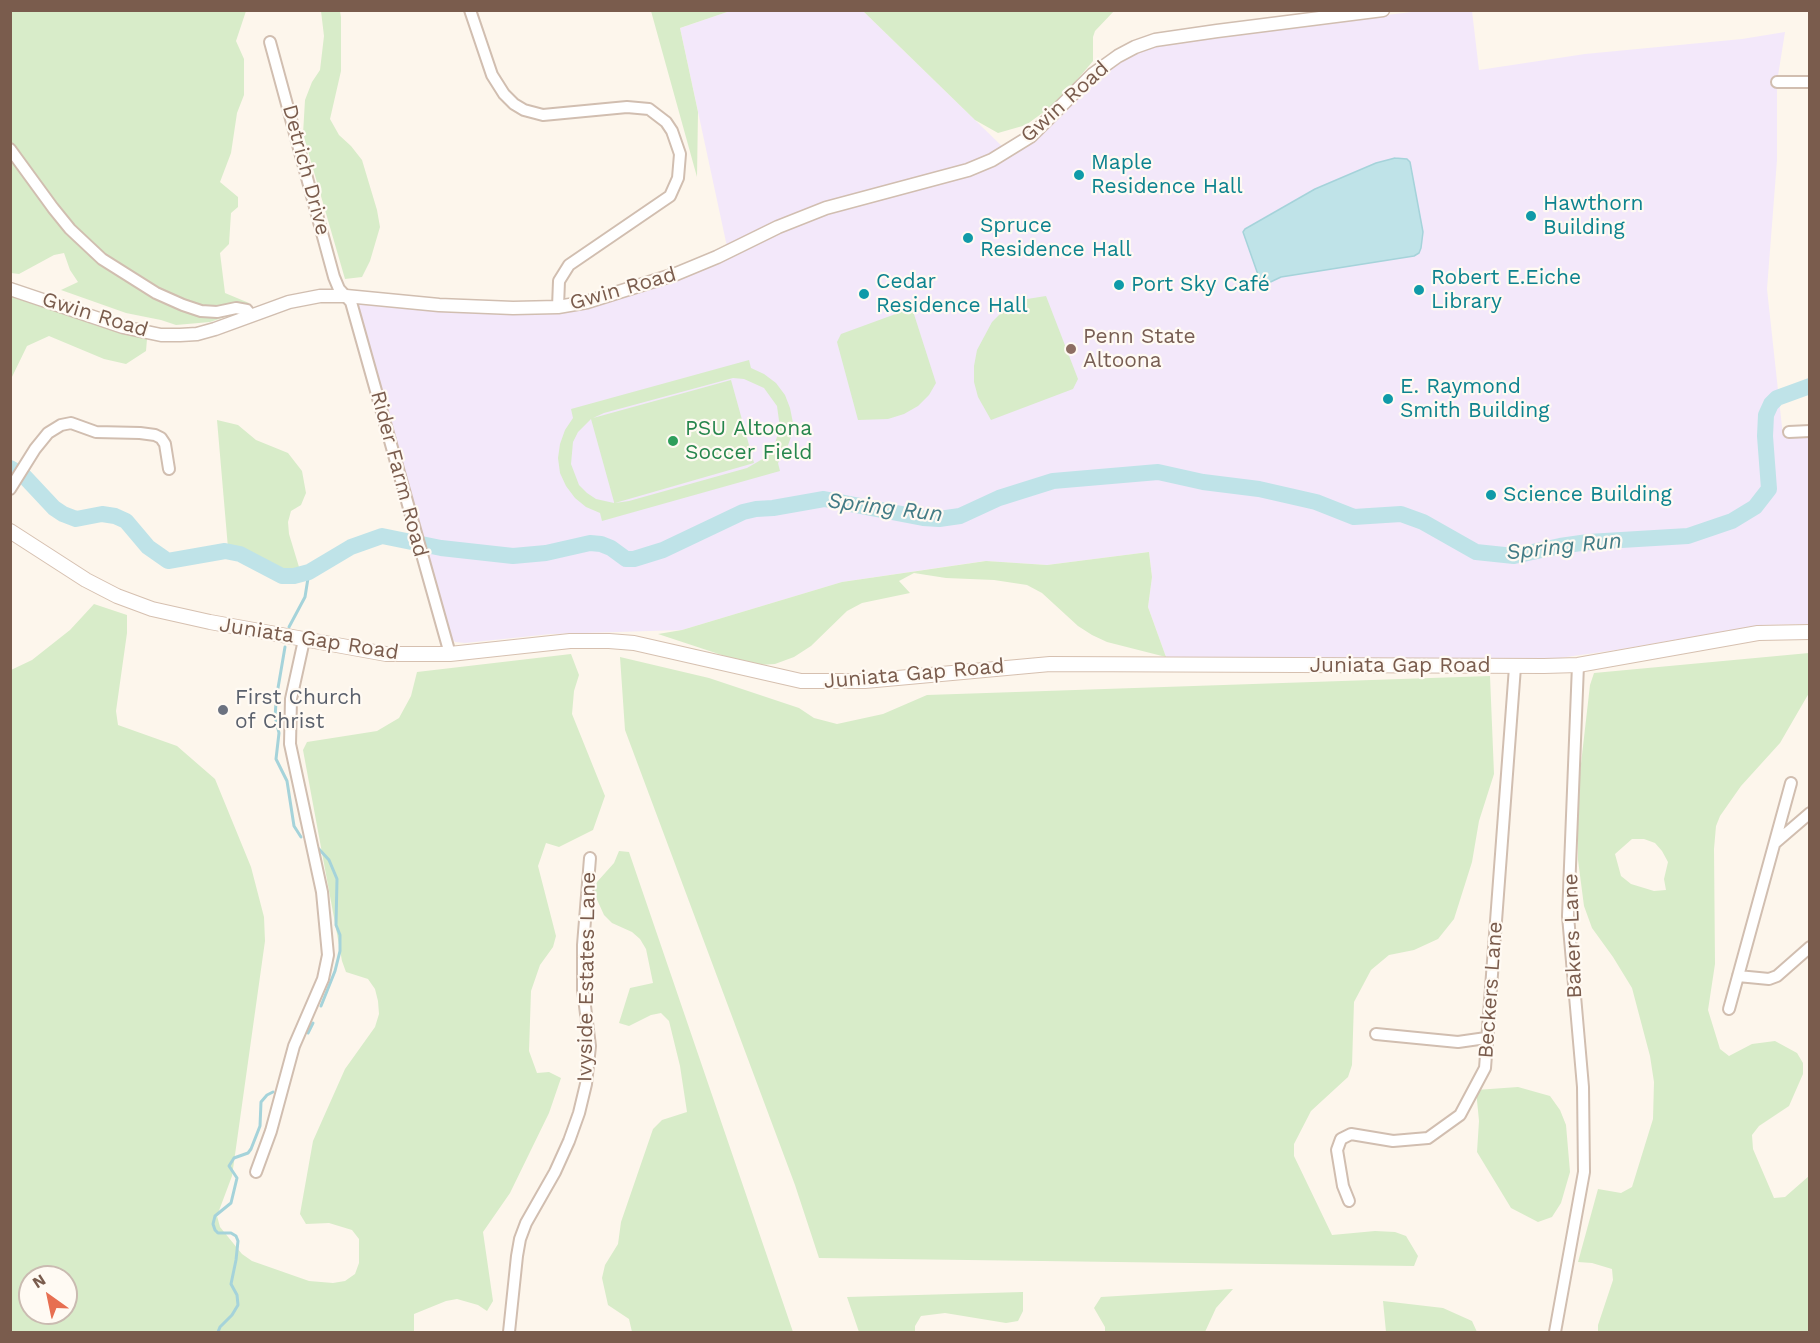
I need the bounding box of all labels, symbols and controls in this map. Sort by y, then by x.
street label: Gwin Road [1016,56,1114,148]
street label: Detrich Drive [276,102,336,238]
place label: Maple Residence Hall [1091,150,1243,200]
marker: Maple Residence Hall [1072,168,1086,182]
place label: Hawthorn Building [1543,191,1643,241]
marker: Hawthorn Building [1524,209,1538,223]
place label: Spruce Residence Hall [980,213,1132,263]
marker: Spruce Residence Hall [961,231,975,245]
street label: Gwin Road [567,262,679,316]
place label: Robert E.Eiche Library [1431,265,1581,315]
place label: Cedar Residence Hall [876,269,1028,319]
place label: Port Sky Café [1131,272,1270,298]
marker: Port Sky Café [1112,278,1126,292]
marker: Robert E.Eiche Library [1412,283,1426,297]
street label: Gwin Road [39,287,151,343]
marker: Cedar Residence Hall [857,287,871,301]
place label: Penn State Altoona [1083,324,1196,374]
marker: Penn State Altoona [1064,342,1078,356]
place label: E. Raymond Smith Building [1400,374,1550,424]
street label: Rider Farm Road [365,388,433,560]
marker: E. Raymond Smith Building [1381,392,1395,406]
place label: PSU Altoona Soccer Field [685,416,813,466]
marker: PSU Altoona Soccer Field [666,434,680,448]
place label: Science Building [1503,482,1672,508]
water label: Spring Run [826,488,944,528]
marker: Science Building [1484,488,1498,502]
water label: Spring Run [1505,528,1623,566]
street label: Juniata Gap Road [218,612,400,666]
street label: Juniata Gap Road [1309,653,1491,679]
street label: Juniata Gap Road [823,654,1005,694]
place label: First Church of Christ [235,685,362,735]
marker: First Church of Christ [216,703,230,717]
street label: Ivyside Estates Lane [573,872,601,1082]
street label: Bakers Lane [1558,873,1588,999]
street label: Beckers Lane [1474,921,1508,1059]
north arrow [18,1265,78,1325]
text: N [29,1270,49,1292]

